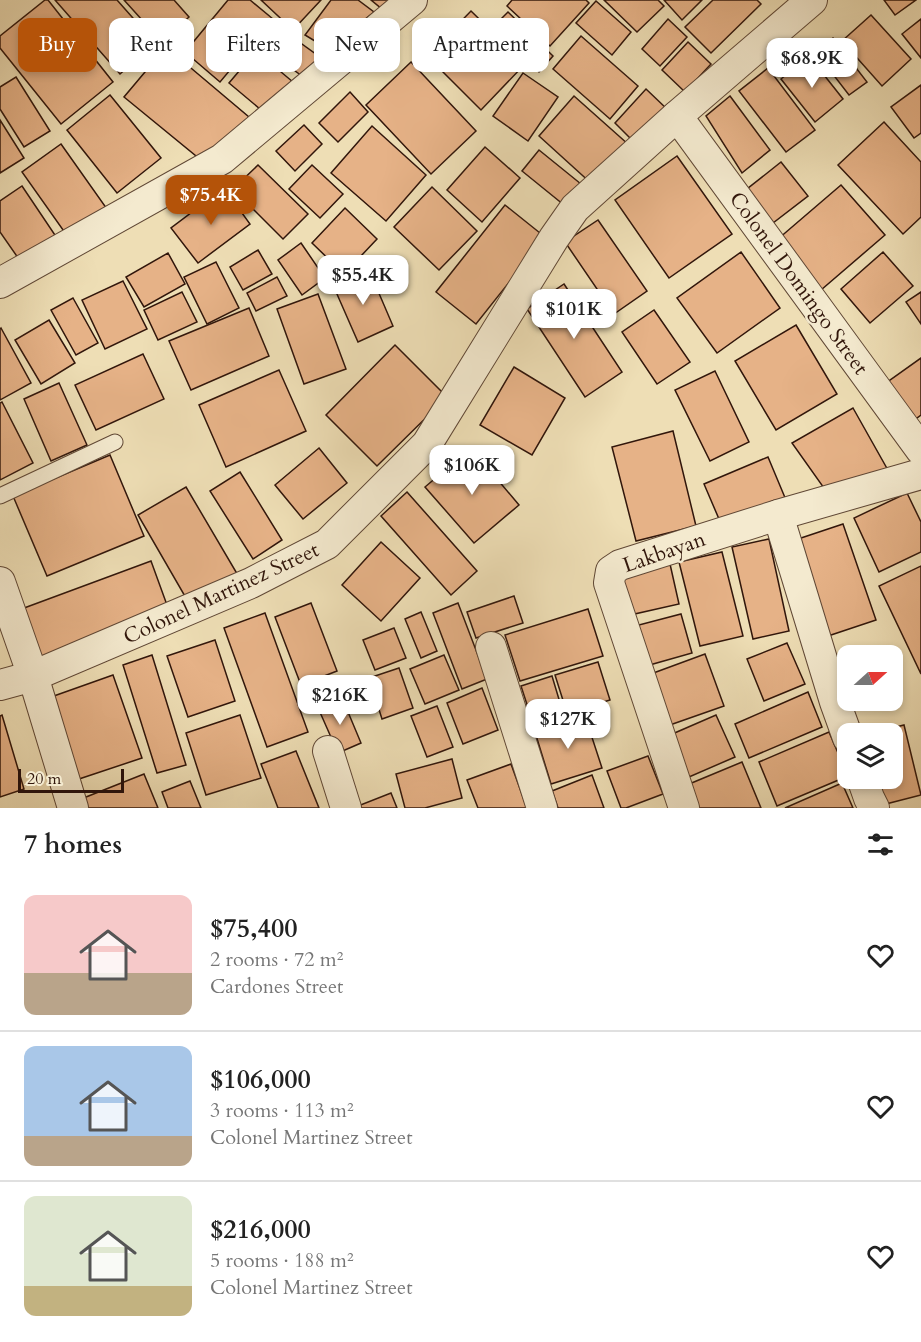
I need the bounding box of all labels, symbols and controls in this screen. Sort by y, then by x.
chip: Buy [18,18,97,72]
chip: Rent [109,18,194,72]
chip: Filters [206,18,302,72]
chip: New [314,18,400,72]
chip: Apartment [412,18,549,72]
pin: $68.9K [763,38,861,89]
text: $68.9K [781,44,843,71]
pin: $75.4K [162,175,260,226]
text: $75.4K [180,181,242,208]
street label: Colonel Domingo Street [722,186,875,381]
pin: $55.4K [314,255,412,306]
text: $55.4K [332,261,394,288]
pin: $101K [532,289,616,340]
text: $101K [545,295,603,322]
pin: $106K [430,445,514,496]
text: $106K [443,451,501,478]
street label: Lakbayan [619,525,709,580]
street label: Colonel Martinez Street [119,535,324,652]
north arrow [837,645,903,711]
map controls [837,645,903,789]
pin: $216K [298,675,382,726]
text: $216K [311,681,369,708]
pin: $127K [526,699,610,750]
text: $127K [539,705,597,732]
button: layers [837,723,903,789]
scale bar [18,766,124,794]
text: 20 m [27,768,61,790]
text: 7 homes [24,827,122,862]
icon: filters [864,828,897,861]
text: $75,400 [210,911,298,946]
icon: home [72,919,144,991]
icon: heart [864,939,897,972]
text: 2 rooms · 72 m² [210,946,343,973]
text: Cardones Street [210,973,343,1000]
text: $106,000 [210,1062,311,1097]
icon: home [72,1070,144,1142]
icon: heart [864,1090,897,1123]
text: 3 rooms · 113 m² [210,1097,354,1124]
text: Colonel Martinez Street [210,1124,413,1151]
text: $216,000 [210,1212,311,1247]
icon: home [72,1220,144,1292]
icon: heart [864,1240,897,1273]
text: 5 rooms · 188 m² [210,1247,354,1274]
text: Colonel Martinez Street [210,1274,413,1301]

